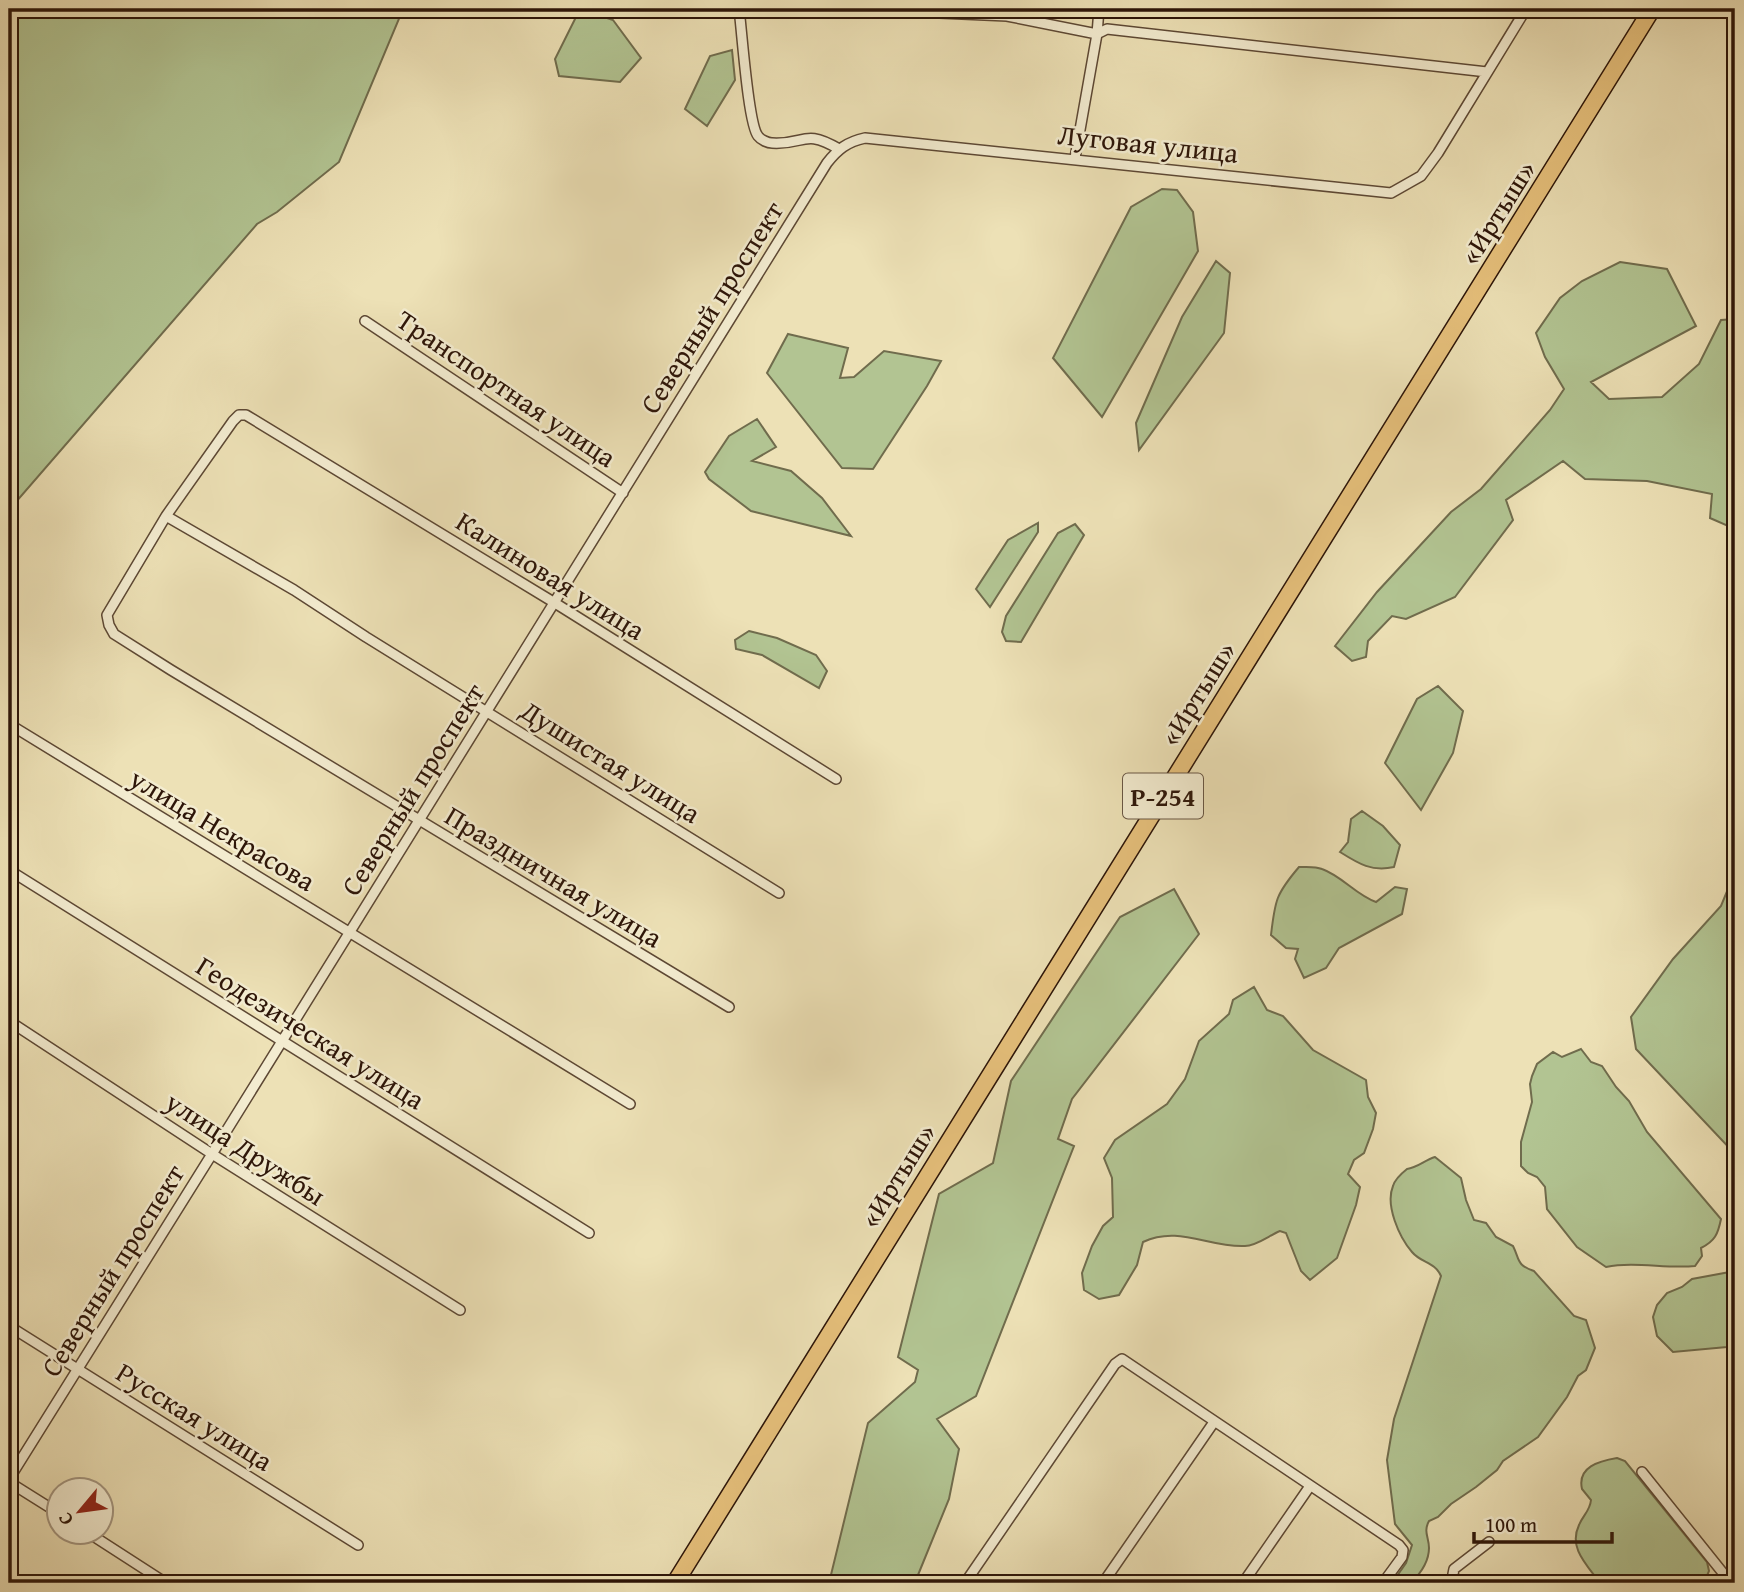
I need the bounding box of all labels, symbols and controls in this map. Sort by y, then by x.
street label: Луговая улица [1056,113,1241,173]
street label: «Иртыш» [1449,152,1545,272]
street label: Северный проспект [629,192,793,421]
street label: Транспортная улица [389,299,626,477]
street label: Калиновая улица [449,500,654,650]
street label: «Иртыш» [1149,633,1245,753]
street label: Северный проспект [330,674,494,903]
street label: Душистая улица [512,689,709,833]
street label: улица Некрасова [121,757,324,901]
road number: Р-254 [1123,774,1203,818]
street label: Праздничная улица [437,795,671,958]
street label: Геодезическая улица [189,945,434,1119]
street label: улица Дружбы [157,1080,334,1215]
street label: «Иртыш» [849,1115,945,1235]
street label: Северный проспект [30,1155,194,1384]
street label: Русская улица [109,1351,282,1481]
north arrow [46,1476,116,1546]
scale bar [1474,1501,1613,1545]
text: С [50,1508,80,1531]
text: 100 m [1485,1509,1537,1540]

